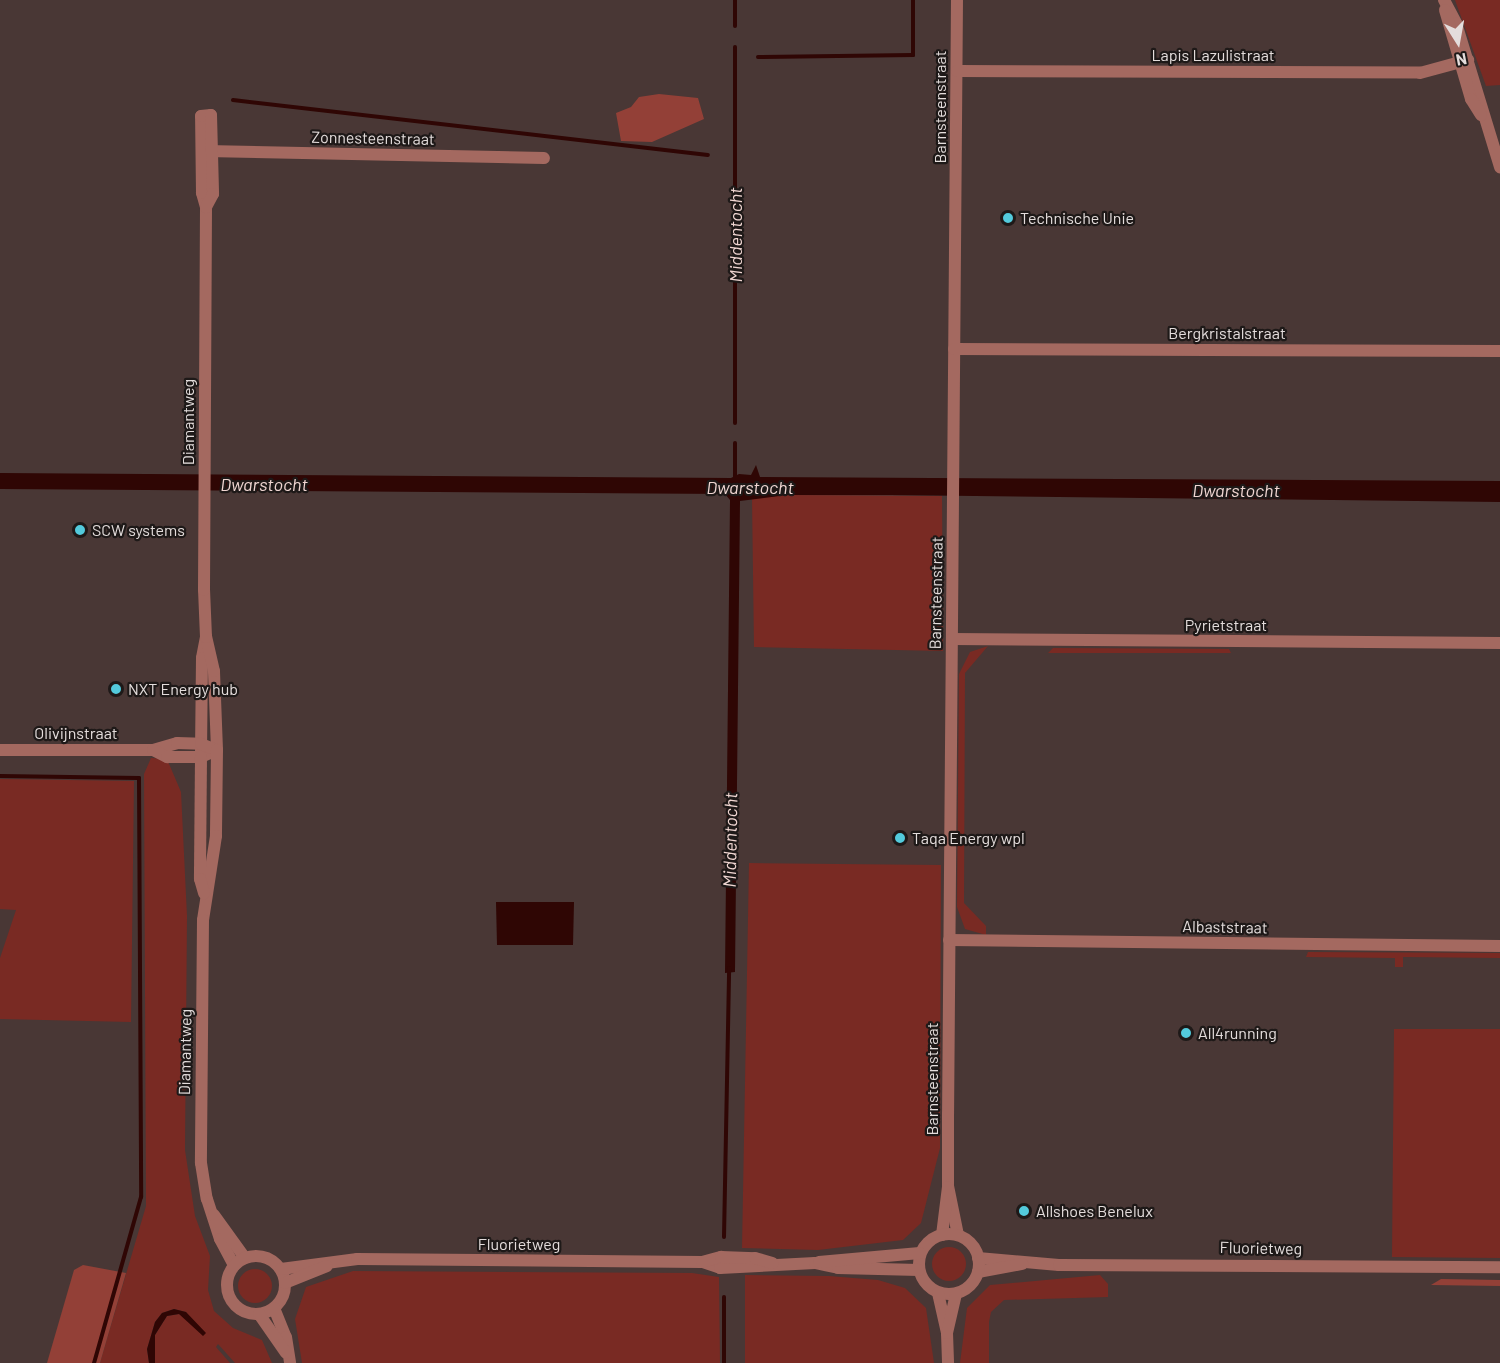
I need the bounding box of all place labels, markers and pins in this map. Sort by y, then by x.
place label: Technische Unie [1020,208,1134,228]
marker: Technische Unie [1001,211,1015,225]
place label: SCW systems [92,520,185,540]
marker: SCW systems [73,523,87,537]
place label: NXT Energy hub [128,679,238,699]
marker: NXT Energy hub [109,682,123,696]
place label: Taqa Energy wpl [912,828,1025,848]
marker: Taqa Energy wpl [893,831,907,845]
place label: All4running [1198,1023,1277,1043]
marker: All4running [1179,1026,1193,1040]
place label: Allshoes Benelux [1036,1201,1153,1221]
marker: Allshoes Benelux [1017,1204,1031,1218]

